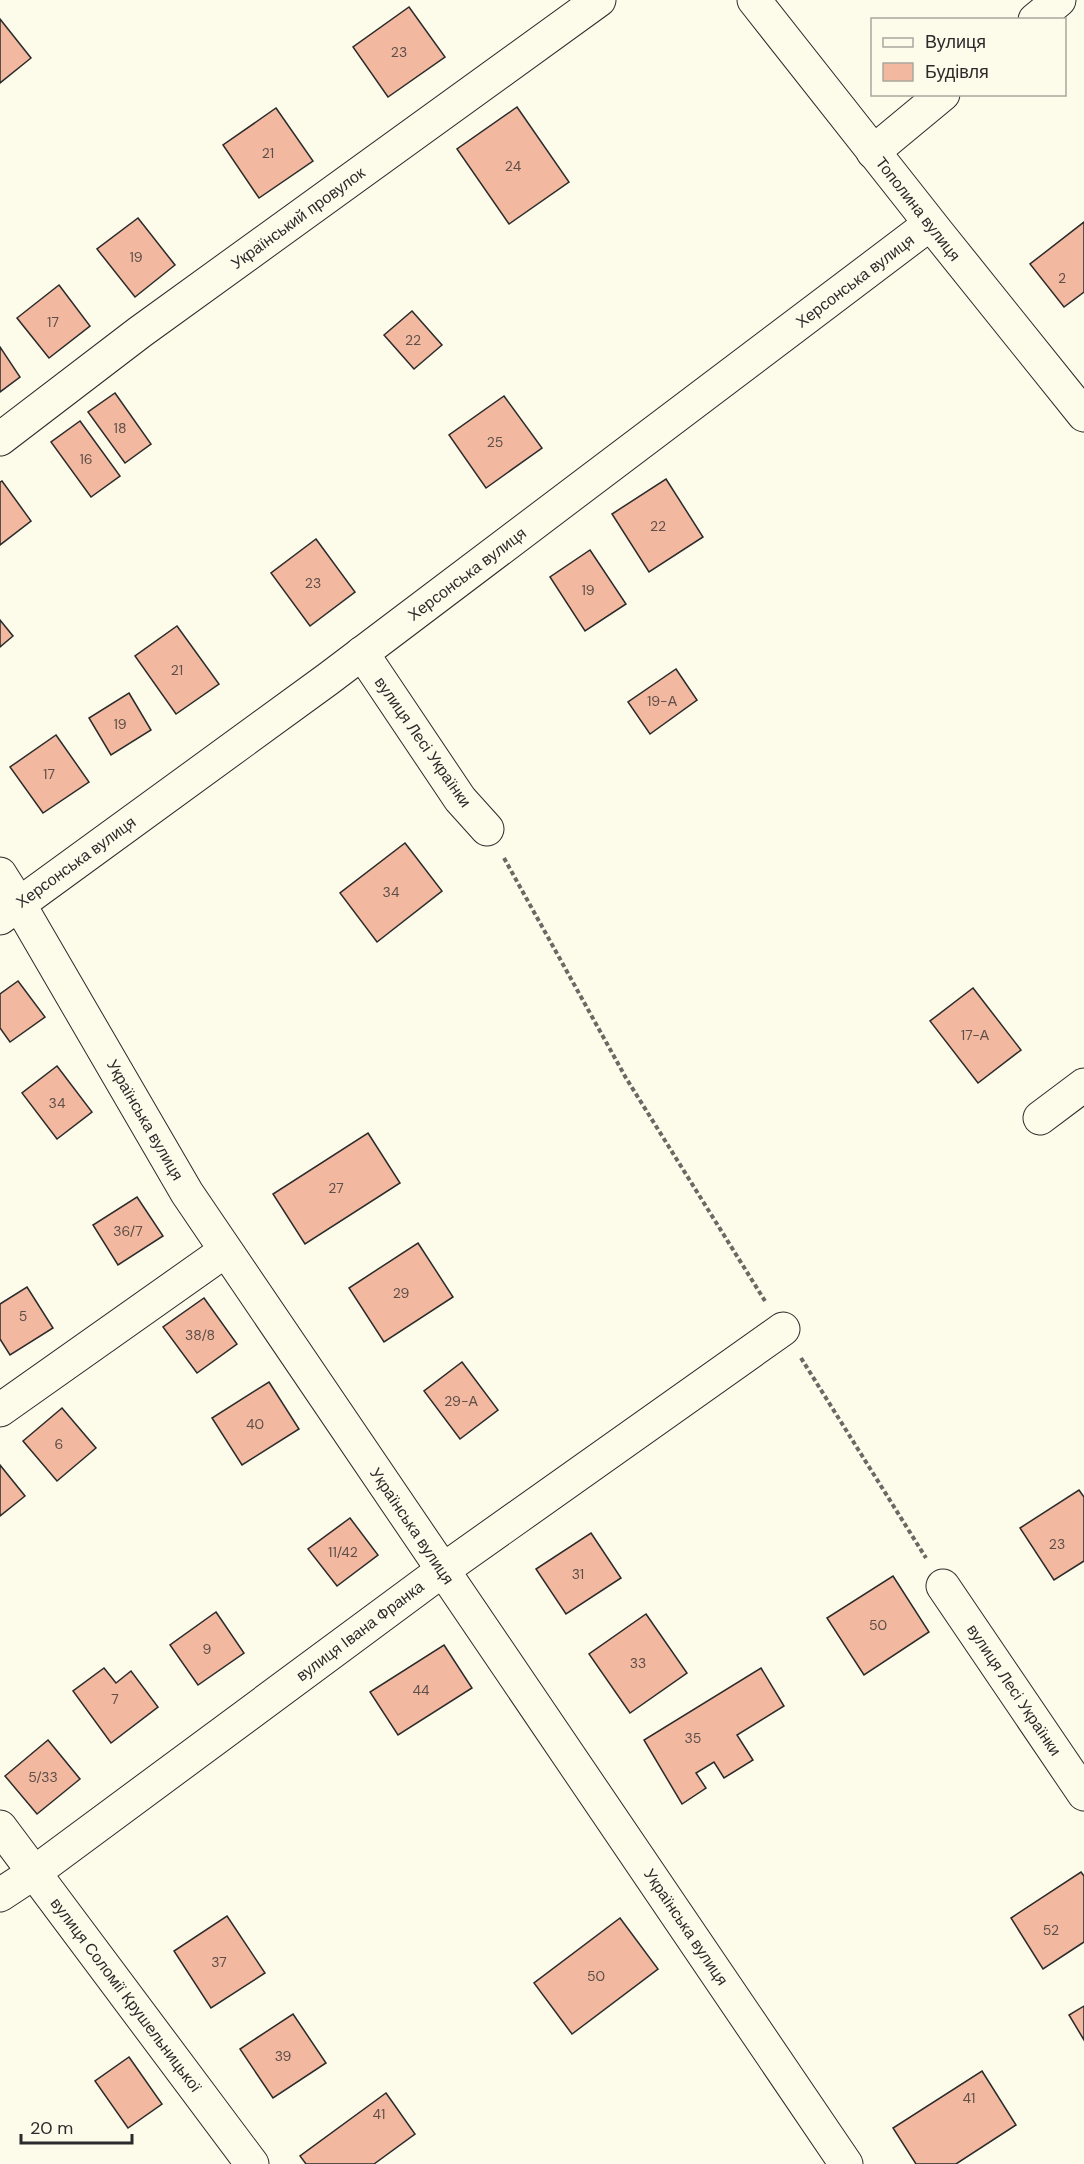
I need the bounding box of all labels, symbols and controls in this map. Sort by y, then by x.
legend [871,18,1066,96]
text: Вулиця [925,30,986,54]
house number: 23 [391,43,407,61]
text: Будівля [925,60,989,84]
house number: 21 [262,144,274,162]
street label: Тополина вулиця [871,153,965,265]
house number: 24 [505,157,522,175]
street label: Український провулок [227,162,370,274]
street label: Херсонська вулиця [792,230,918,332]
house number: 19 [129,248,143,266]
house number: 2 [1058,269,1066,287]
house number: 17 [47,313,59,331]
house number: 22 [405,331,421,349]
house number: 18 [114,419,126,437]
house number: 25 [487,433,503,451]
house number: 16 [79,450,93,468]
house number: 22 [650,517,666,535]
street label: Херсонська вулиця [404,523,530,625]
house number: 23 [305,574,321,592]
house number: 19 [581,581,595,599]
house number: 21 [171,661,183,679]
street label: вулиця Лесі Українки [370,673,476,811]
house number: 19-А [647,692,678,710]
house number: 19 [113,715,127,733]
house number: 17 [43,765,55,783]
street label: Херсонська вулиця [12,811,140,913]
house number: 34 [383,883,400,901]
house number: 17-А [961,1026,990,1044]
street label: Українська вулиця [102,1056,188,1184]
house number: 34 [49,1094,66,1112]
house number: 27 [328,1179,344,1197]
house number: 36/7 [113,1222,143,1240]
house number: 29 [393,1284,410,1302]
house number: 5 [19,1307,27,1325]
house number: 38/8 [185,1326,215,1344]
house number: 29-А [444,1392,478,1410]
house number: 40 [246,1415,264,1433]
house number: 6 [55,1435,63,1453]
street label: Українська вулиця [365,1464,459,1588]
house number: 23 [1049,1535,1065,1553]
house number: 11/42 [328,1543,358,1561]
house number: 31 [572,1565,584,1583]
street label: вулиця Івана Франка [292,1576,428,1686]
house number: 50 [869,1616,887,1634]
street label: вулиця Лесі Українки [962,1620,1066,1760]
house number: 9 [203,1640,212,1658]
house number: 33 [630,1654,646,1672]
house number: 44 [413,1681,430,1699]
house number: 7 [111,1690,119,1708]
house number: 35 [685,1729,701,1747]
house number: 5/33 [28,1768,58,1786]
street label: Українська вулиця [639,1865,733,1989]
street label: вулиця Соломії Крушельницької [46,1893,207,2097]
house number: 52 [1043,1921,1059,1939]
house number: 37 [211,1953,227,1971]
house number: 50 [587,1967,605,1985]
house number: 39 [275,2047,292,2065]
house number: 41 [963,2089,975,2107]
house number: 41 [373,2105,385,2123]
scale bar [21,2107,132,2145]
text: 20 m [30,2116,73,2140]

